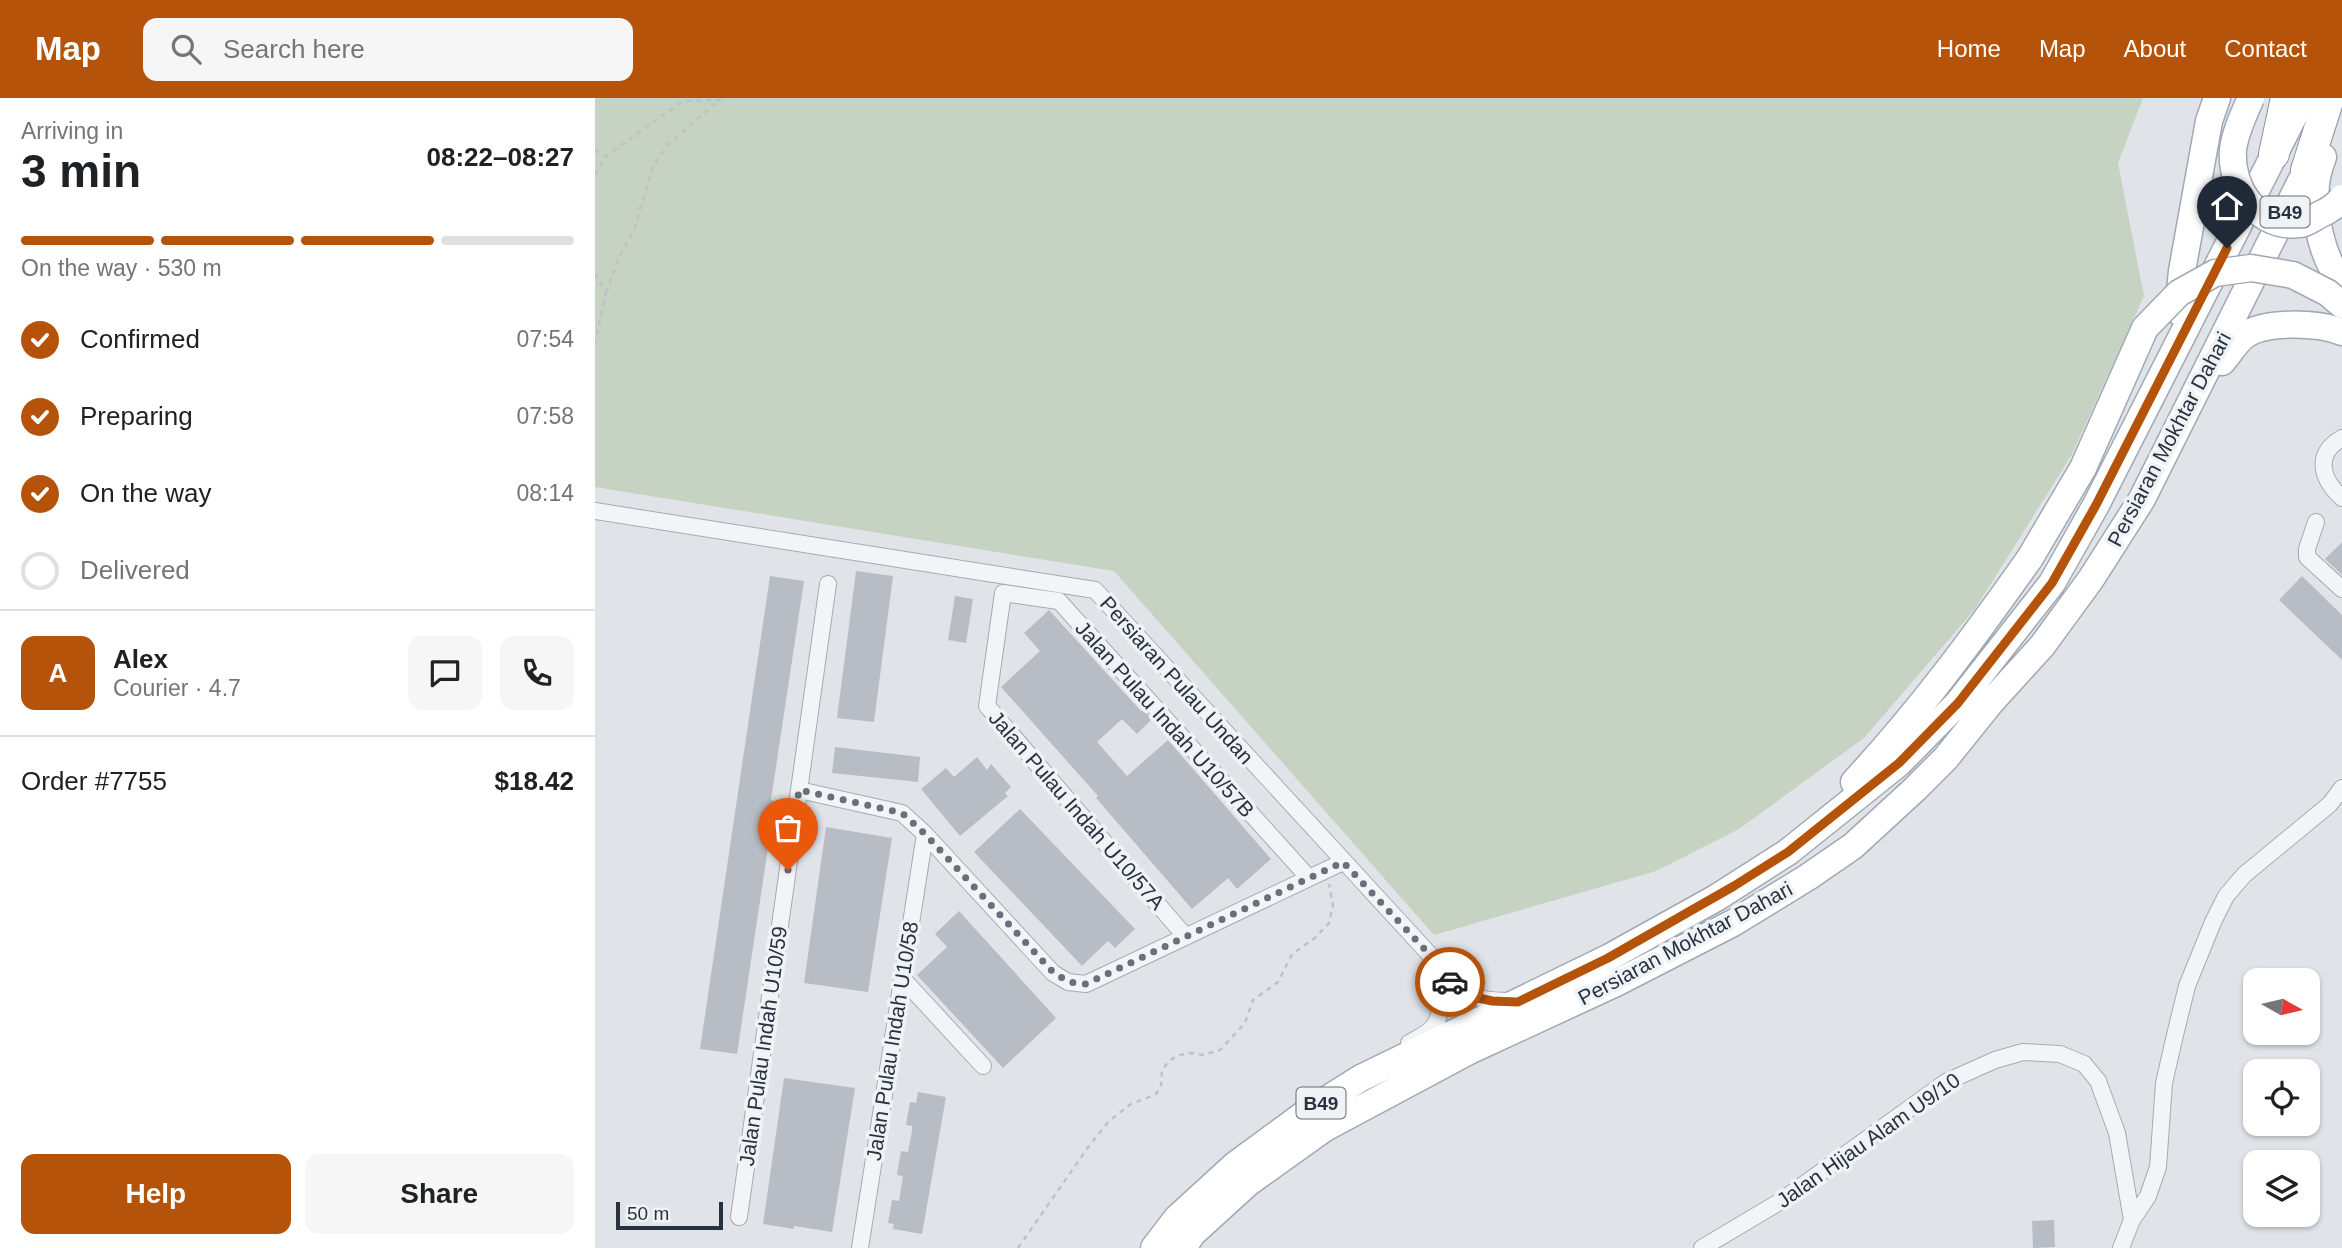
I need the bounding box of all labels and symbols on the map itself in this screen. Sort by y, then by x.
pin [2197,176,2257,248]
road number: B49 [2261,196,2309,228]
street label: Persiaran Mokhtar Dahari [2103,328,2235,550]
street label: Persiaran Pulau Undan [1096,592,1258,768]
street label: Jalan Pulau Indah U10/57B [1071,616,1259,822]
street label: Jalan Pulau Indah U10/57A [984,706,1170,914]
pin [758,798,818,870]
street label: Persiaran Mokhtar Dahari [1574,877,1796,1009]
street label: Jalan Pulau Indah U10/58 [862,920,922,1162]
street label: Jalan Pulau Indah U10/59 [735,925,791,1167]
courier [1415,947,1485,1017]
north arrow [2243,968,2321,1045]
street label: Jalan Hijau Alam U9/10 [1772,1068,1964,1212]
road number: B49 [1297,1088,1345,1119]
scale bar [616,1199,723,1231]

